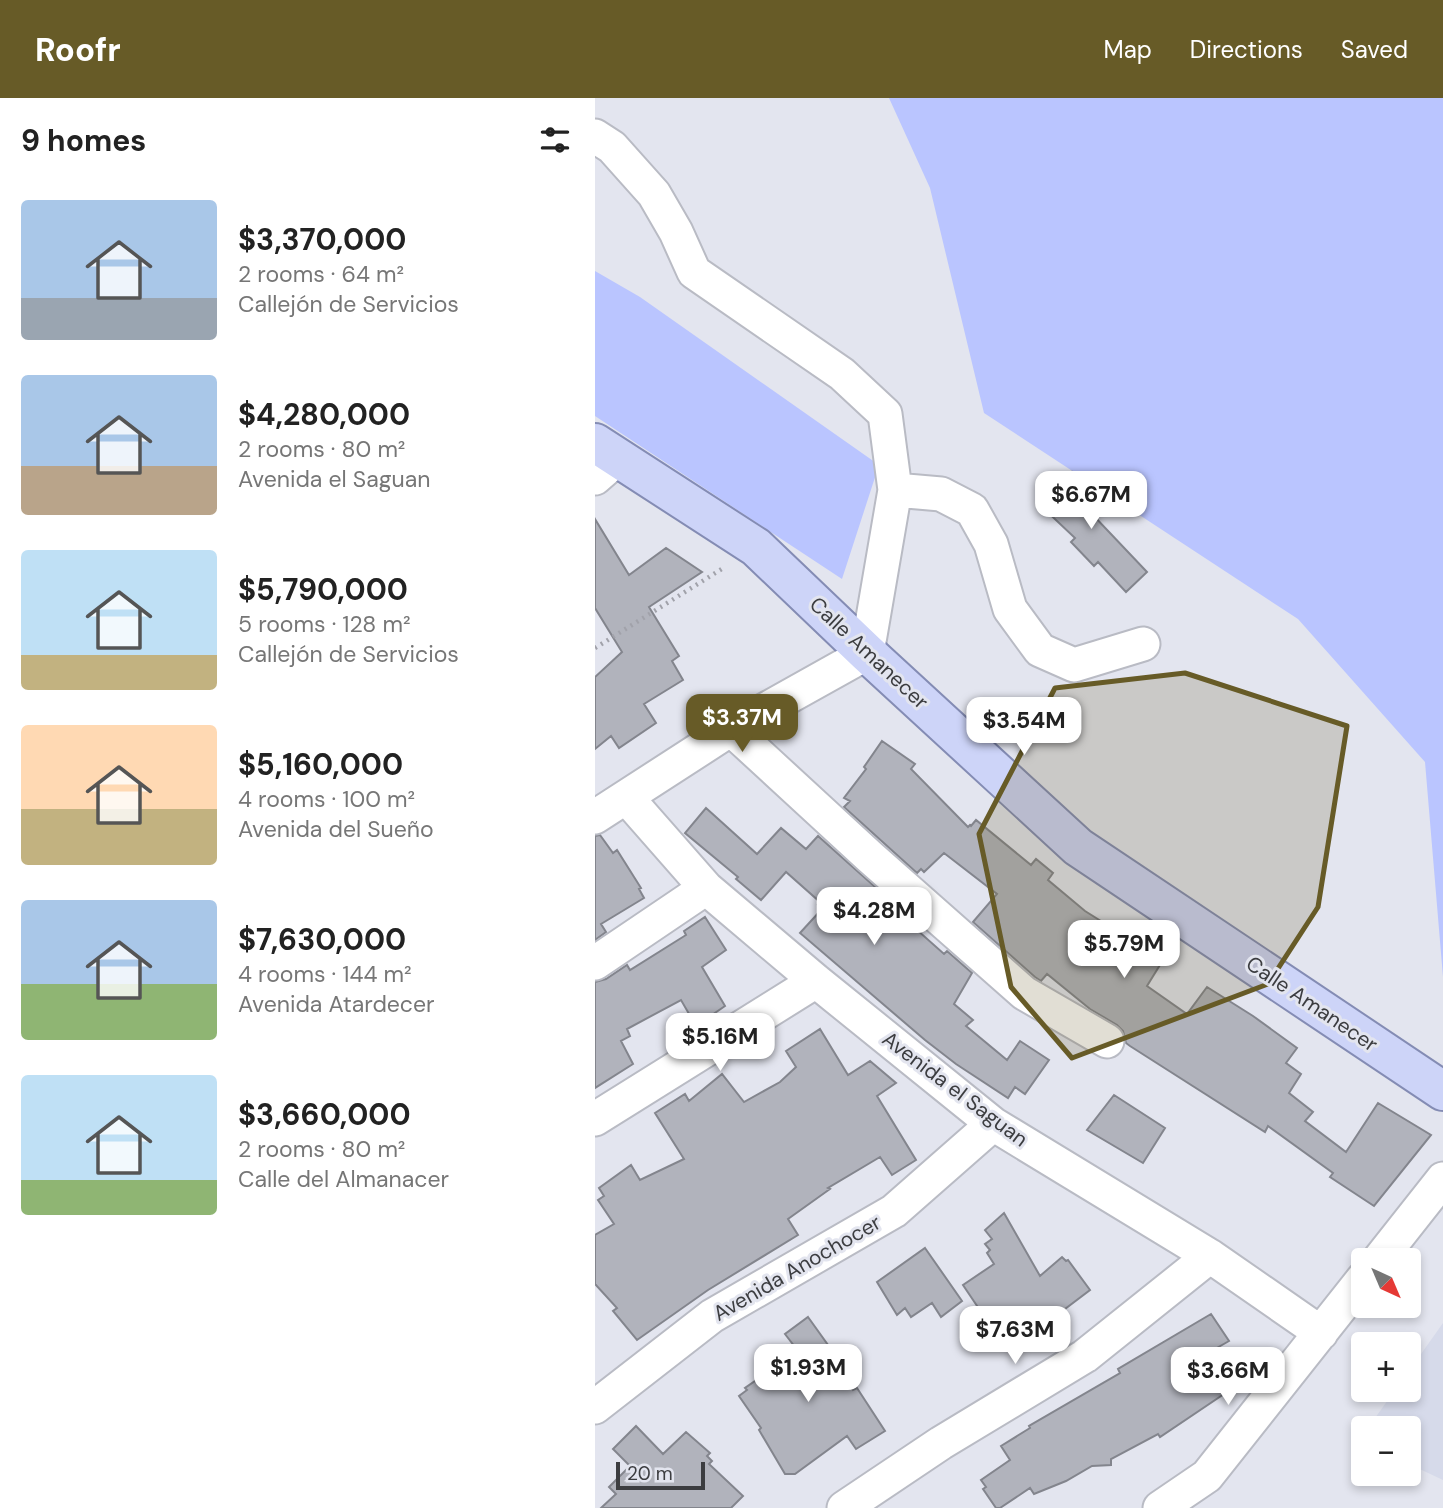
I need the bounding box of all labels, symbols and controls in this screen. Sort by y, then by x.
text: Roofr [35,28,121,71]
text: Map [1104,34,1152,65]
text: Directions [1190,34,1303,65]
text: Saved [1341,34,1408,65]
text: 9 homes [21,121,146,160]
icon: filters [536,121,574,159]
text: $3,370,000 [238,220,406,259]
icon: home [77,228,161,312]
text: 2 rooms · 64 m² [238,259,404,289]
text: Callejón de Servicios [238,289,459,319]
text: $4,280,000 [238,395,410,434]
icon: home [77,403,161,487]
text: 2 rooms · 80 m² [238,434,405,464]
text: Avenida el Saguan [238,464,430,494]
pin: $6.67M [1034,472,1148,531]
text: $6.67M [1051,479,1131,509]
text: $5,790,000 [238,570,408,609]
icon: home [77,578,161,662]
street label: Calle Amanecer [803,591,935,716]
text: 5 rooms · 128 m² [238,609,411,639]
text: Callejón de Servicios [238,639,459,669]
pin: $3.37M [685,694,799,754]
pin: $3.54M [967,698,1081,757]
text: $3.37M [702,702,782,732]
text: $3.54M [982,705,1066,735]
text: $5,160,000 [238,745,403,784]
icon: home [77,753,161,837]
text: 4 rooms · 100 m² [238,784,415,814]
text: Avenida del Sueño [238,814,434,844]
pin: $4.28M [817,888,931,947]
text: $4.28M [833,895,915,925]
text: $7,630,000 [238,920,406,959]
pin: $5.79M [1067,920,1181,980]
icon: home [77,928,161,1012]
text: $5.79M [1084,928,1164,958]
street label: Calle Amanecer [1241,950,1383,1059]
text: 4 rooms · 144 m² [238,959,412,989]
text: Avenida Atardecer [238,989,435,1019]
pin: $5.16M [663,1014,777,1073]
text: $5.16M [682,1021,758,1051]
street label: Avenida el Saguan [876,1025,1034,1153]
text: $3,660,000 [238,1095,411,1134]
icon: home [77,1103,161,1187]
text: 2 rooms · 80 m² [238,1134,405,1164]
text: Calle del Almanacer [238,1164,449,1194]
street label: Avenida Anochocer [708,1208,886,1327]
north arrow [1351,1248,1421,1318]
map controls [1351,1248,1421,1486]
pin: $7.63M [958,1306,1072,1366]
text: $7.63M [976,1314,1054,1344]
button: + [1351,1332,1421,1402]
pin: $1.93M [751,1344,865,1404]
pin: $3.66M [1171,1348,1285,1407]
text: $1.93M [770,1352,846,1382]
text: $3.66M [1187,1355,1269,1385]
button: − [1351,1416,1421,1486]
scale bar [616,1459,705,1491]
text: 20 m [627,1461,673,1486]

